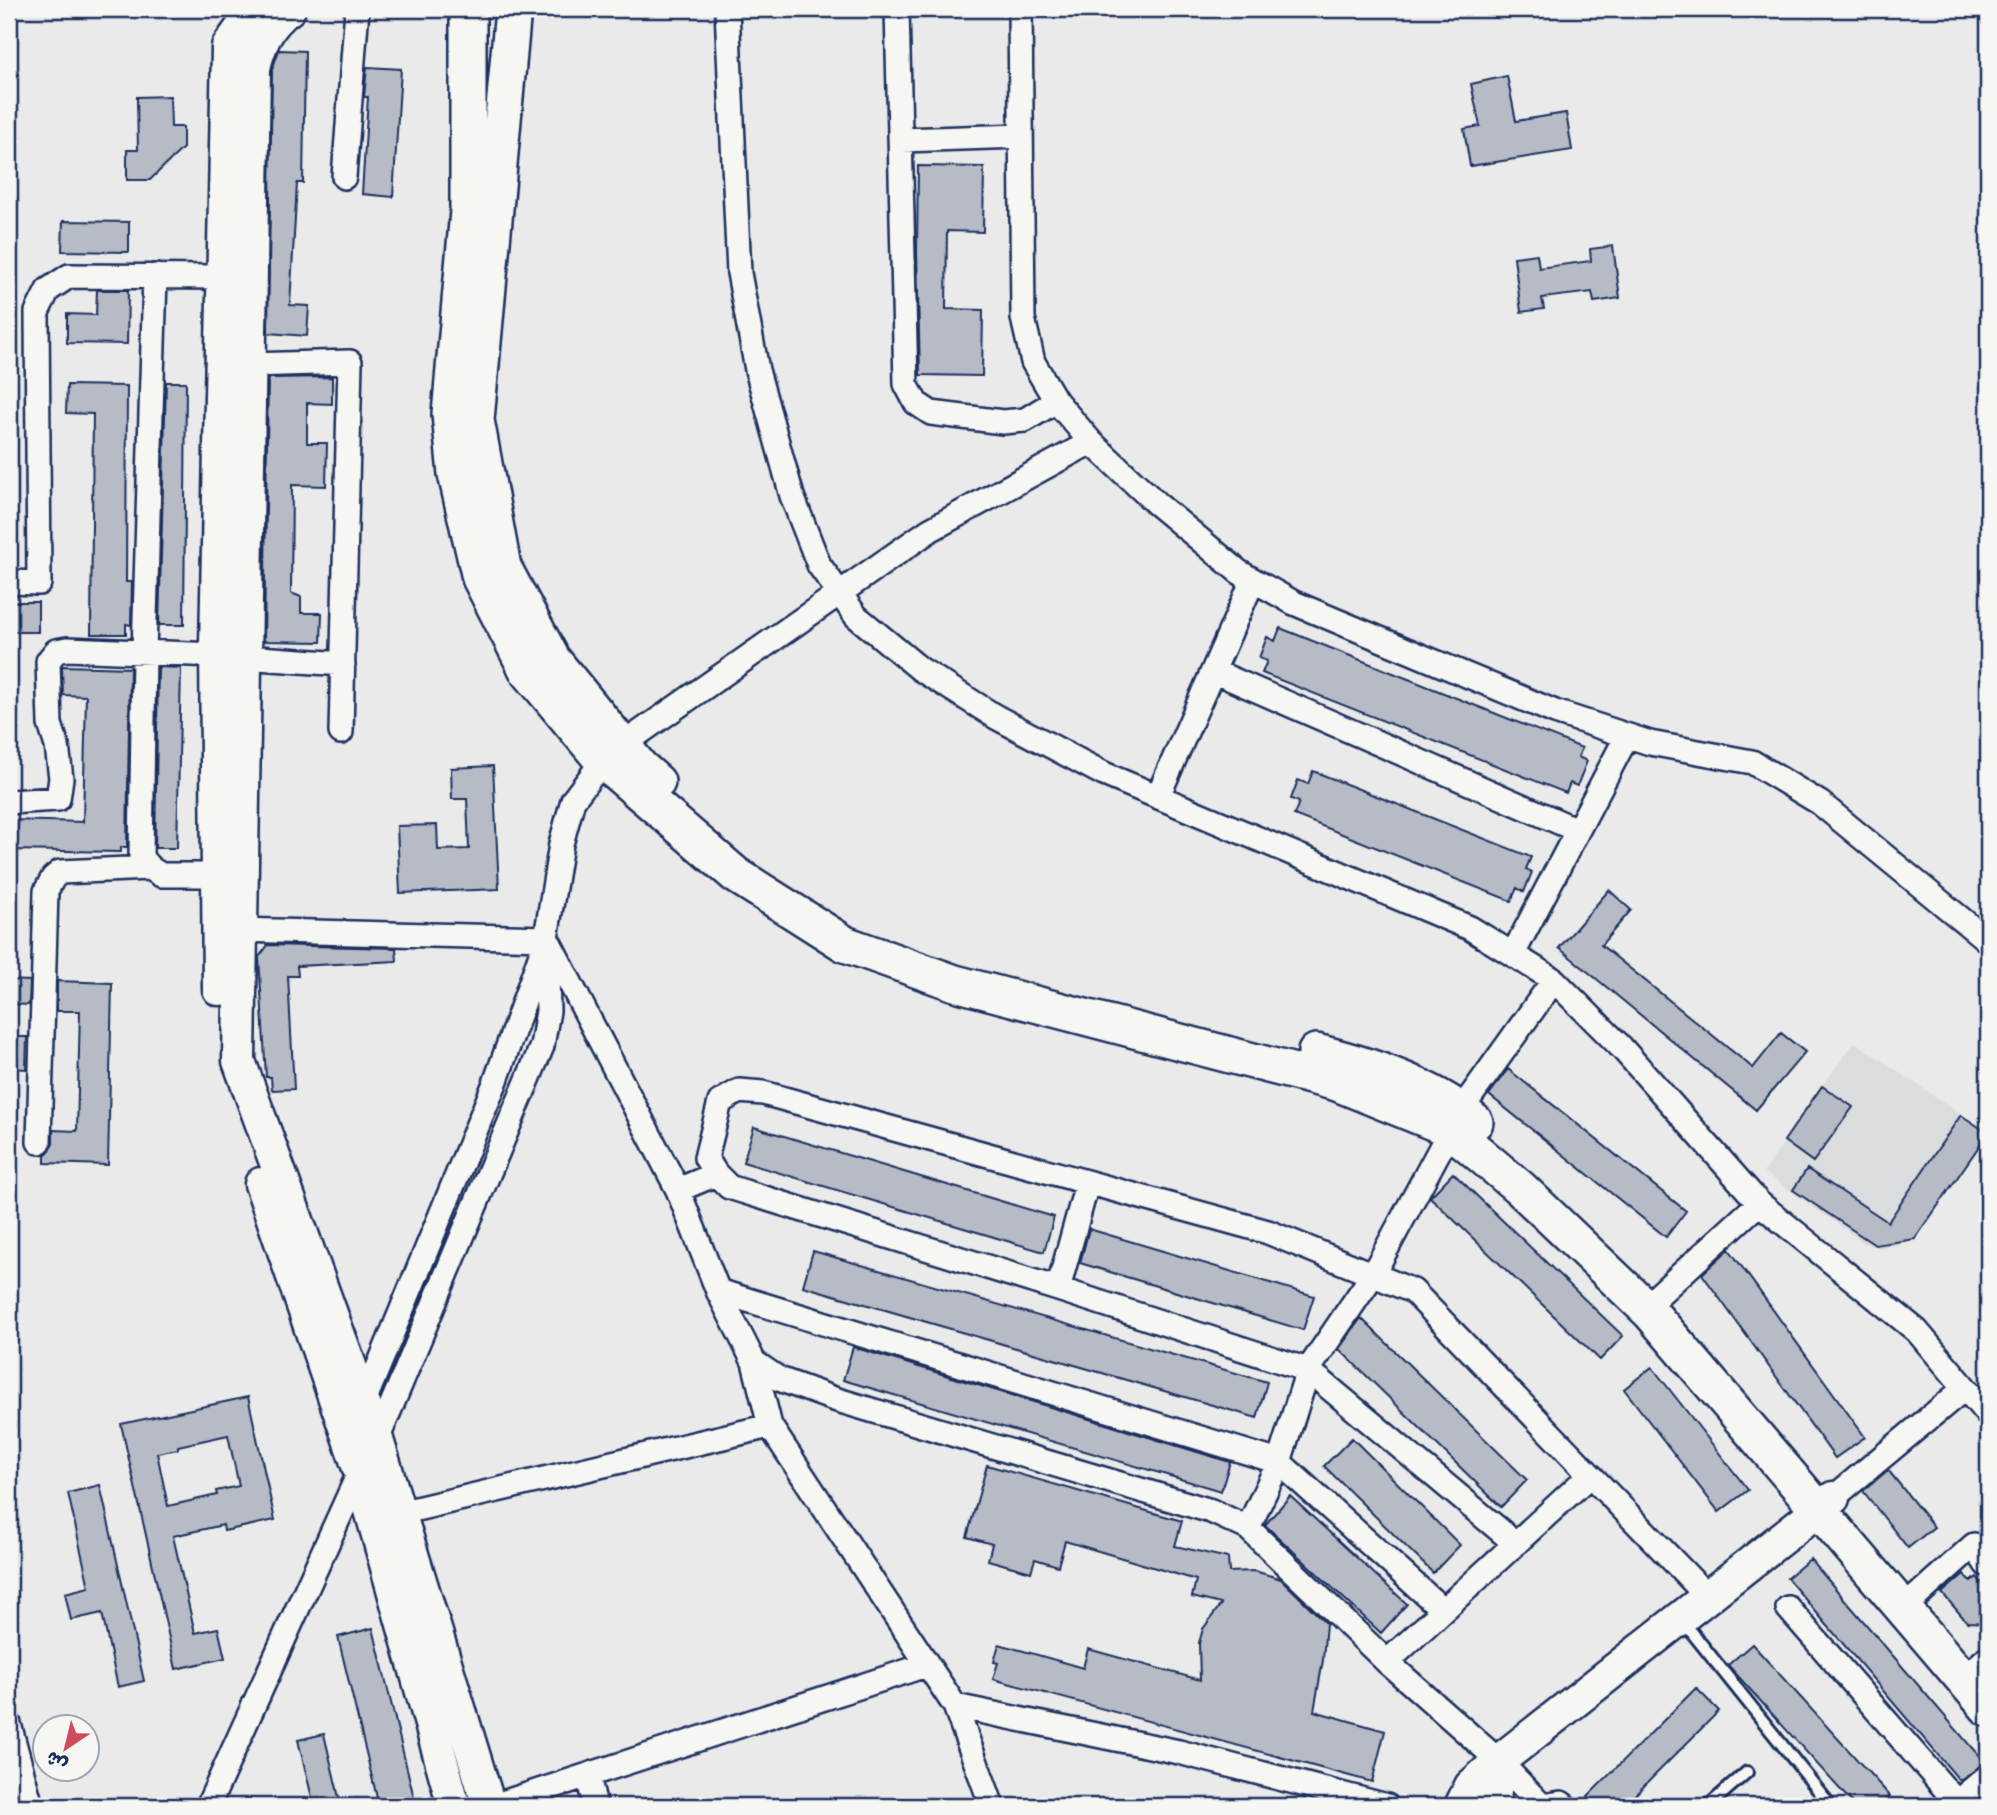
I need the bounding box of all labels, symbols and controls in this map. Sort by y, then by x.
north arrow [32,1714,102,1784]
text: ش [39,1745,72,1780]

